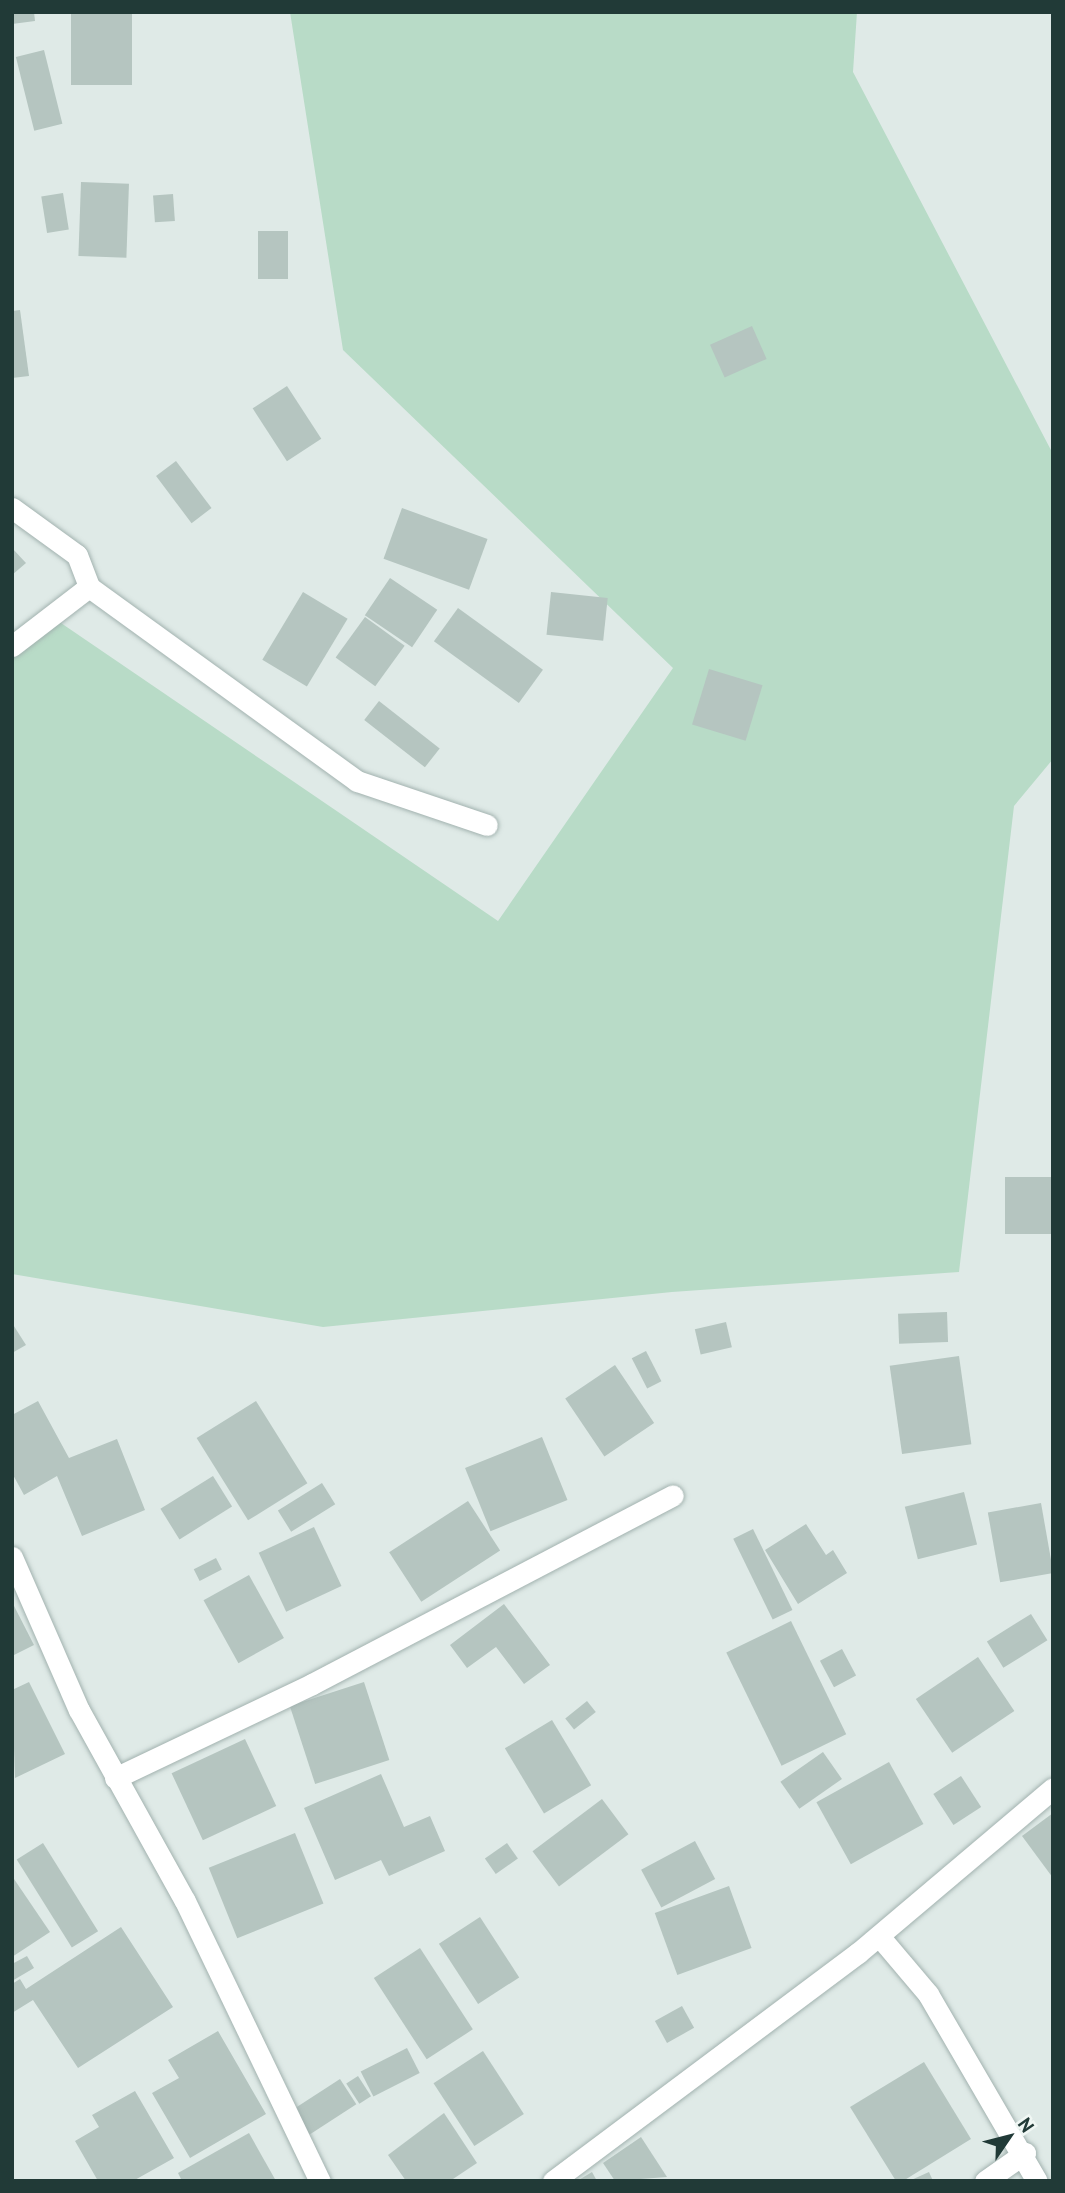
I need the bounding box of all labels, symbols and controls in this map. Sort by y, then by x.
north arrow [974,2102,1044,2172]
text: N [1013,2113,1040,2137]

